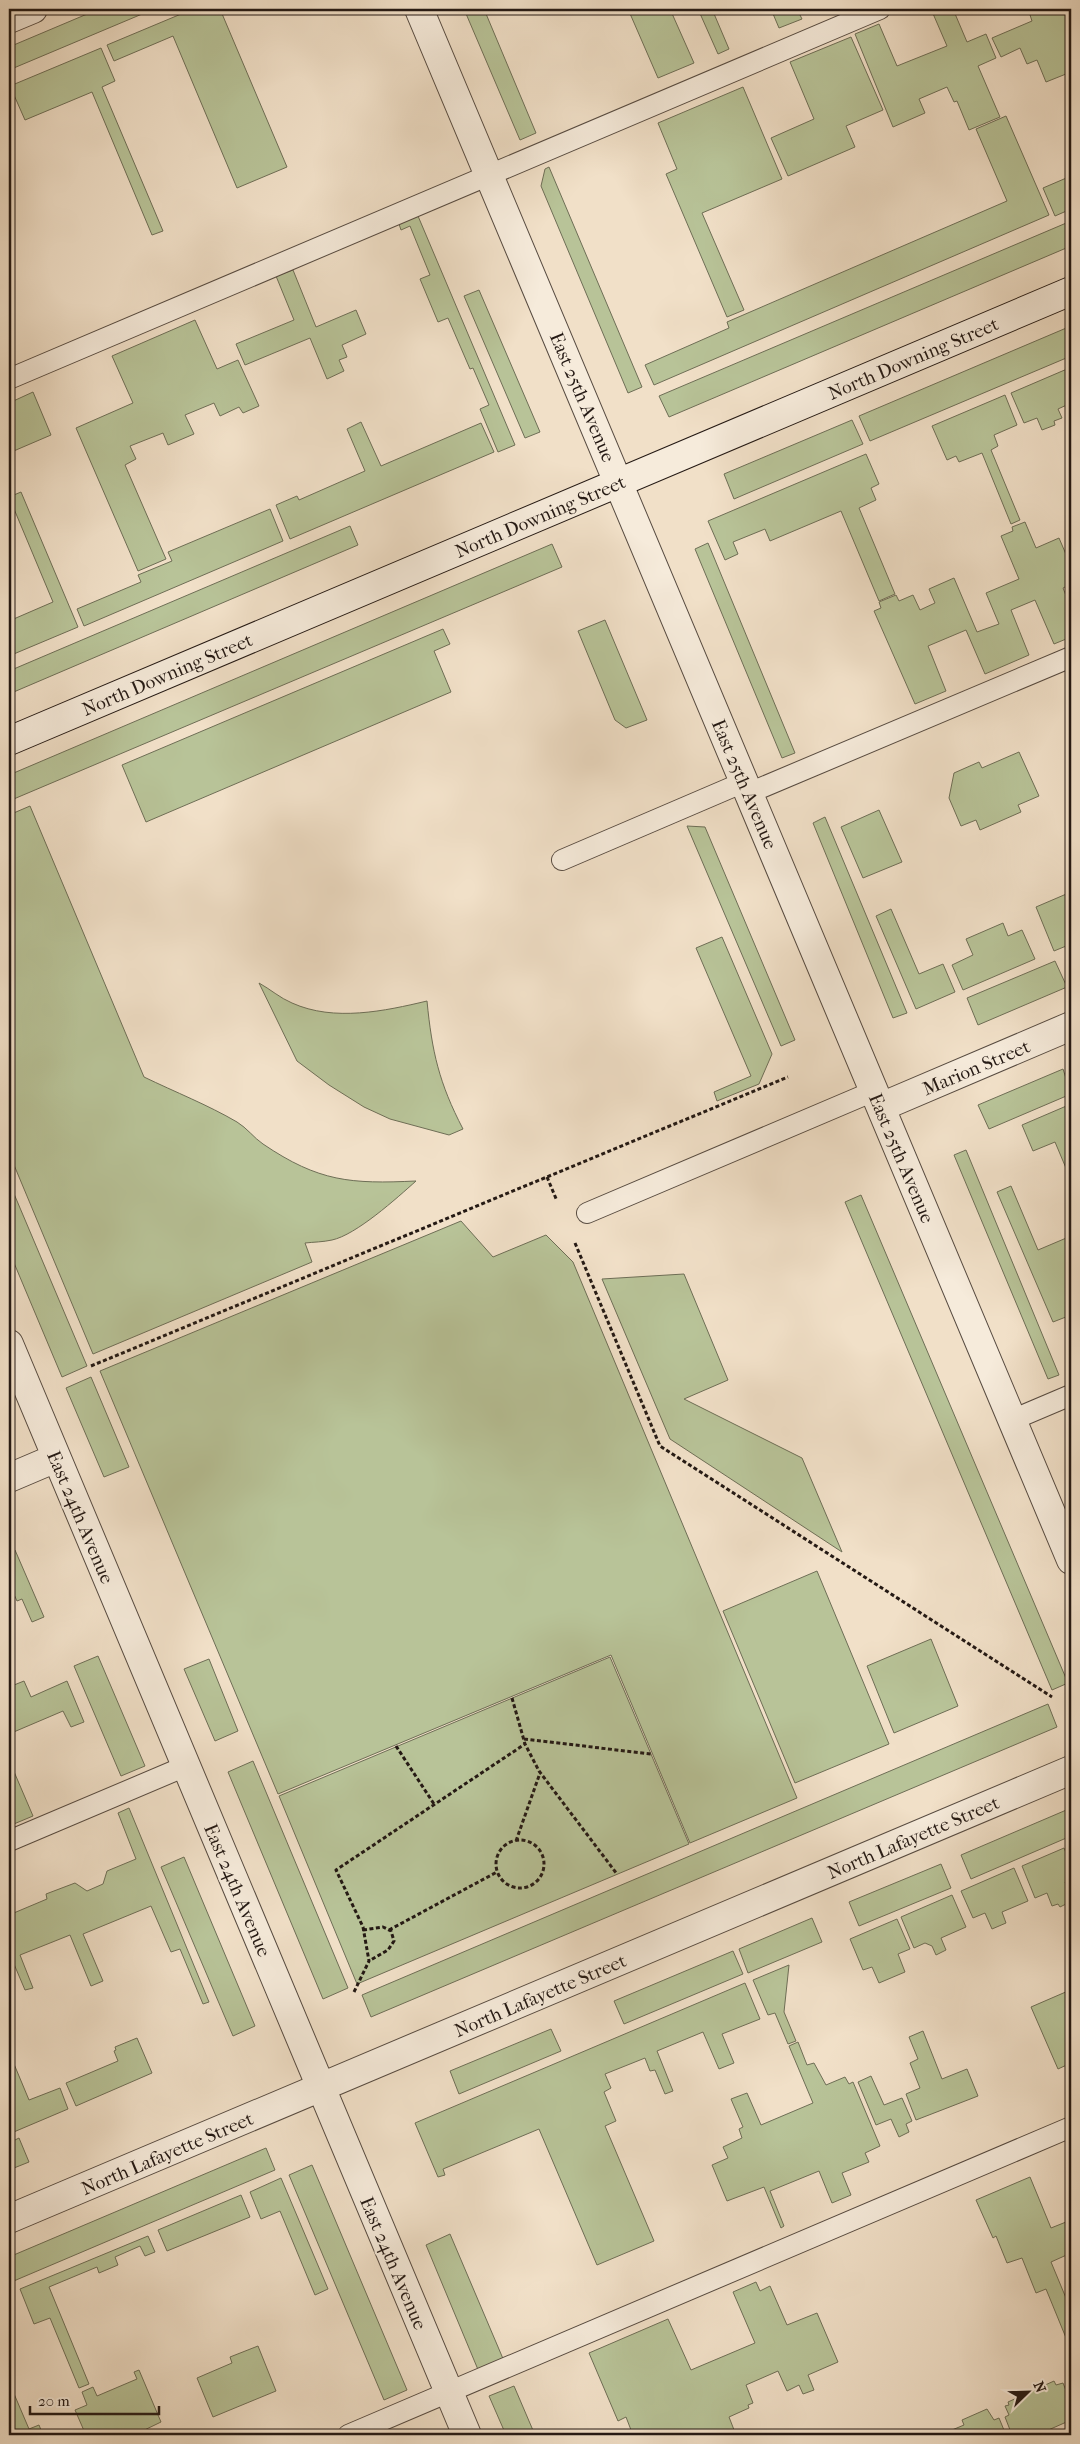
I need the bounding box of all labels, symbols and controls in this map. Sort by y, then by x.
street label: North Downing Street [825,313,1002,405]
street label: East 25th Avenue [545,329,619,466]
street label: North Downing Street [452,471,629,563]
street label: North Downing Street [79,629,256,721]
street label: East 25th Avenue [707,716,781,853]
street label: Marion Street [919,1035,1034,1100]
street label: East 25th Avenue [864,1090,938,1227]
street label: East 24th Avenue [42,1448,118,1587]
street label: North Lafayette Street [824,1792,1003,1884]
street label: East 24th Avenue [199,1821,275,1960]
street label: North Lafayette Street [451,1950,630,2042]
street label: North Lafayette Street [78,2108,257,2200]
street label: East 24th Avenue [355,2194,431,2333]
north arrow [1002,2366,1052,2416]
text: N [1030,2379,1050,2396]
scale bar [30,2384,159,2416]
text: 20 m [38,2392,70,2410]

